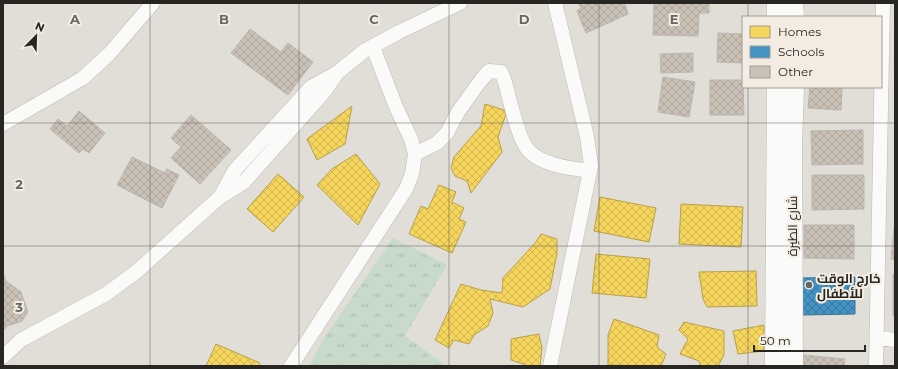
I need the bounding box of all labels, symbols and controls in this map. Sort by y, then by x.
text: A [69,11,81,27]
text: B [219,11,229,27]
text: C [369,11,379,27]
text: D [519,11,530,27]
text: E [670,11,679,27]
north arrow [16,16,56,56]
legend [742,16,882,88]
text: N [33,19,47,35]
text: Homes [778,24,821,39]
text: Schools [778,44,824,59]
text: Other [778,64,813,79]
text: 2 [15,176,23,192]
street label: شارع الطيرة [784,196,801,256]
place label: خارج الوقت للأطفال [817,270,881,302]
marker: خارج الوقت للأطفال [804,280,814,290]
text: 3 [14,299,23,315]
scale bar [754,327,865,353]
text: 50 m [760,333,791,348]

